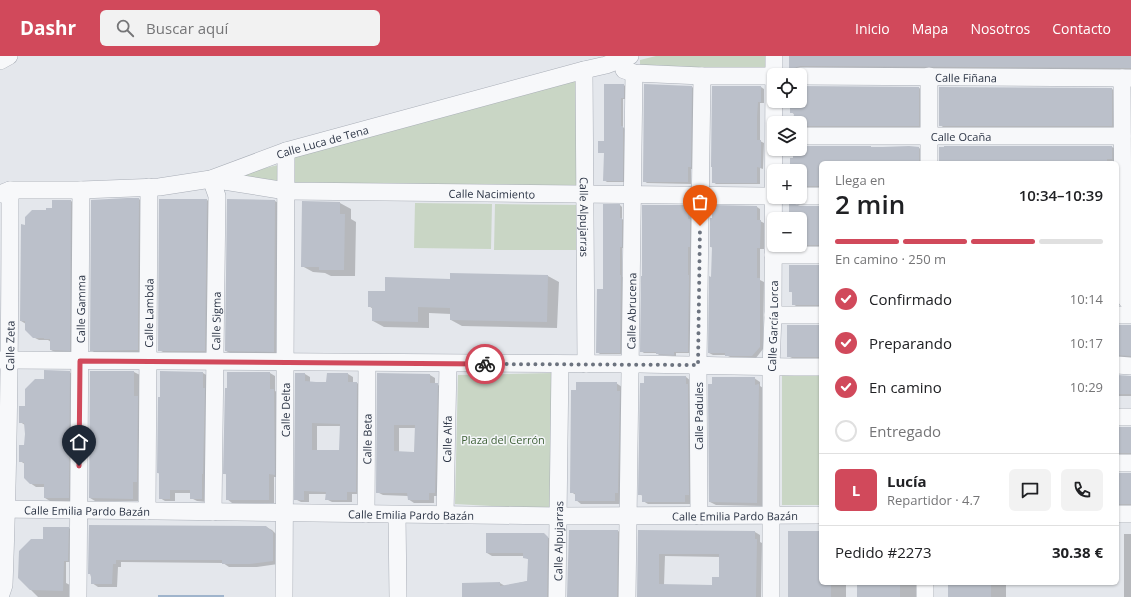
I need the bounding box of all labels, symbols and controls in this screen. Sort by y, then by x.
search box [100,10,380,46]
text: Dashr [20,15,76,41]
icon: search [114,17,136,39]
text: Buscar aquí [146,18,228,38]
text: Inicio [855,19,890,38]
text: Mapa [912,19,948,38]
text: Nosotros [970,19,1030,38]
text: Contacto [1052,19,1111,38]
map controls [767,68,807,252]
button: locate [767,68,807,108]
street label: Calle Fiñana [935,69,997,85]
button: layers [767,116,807,156]
street label: Calle Luca de Tena [274,121,370,162]
street label: Calle Ocaña [931,129,991,144]
button: + [767,164,807,204]
text: Llega en [835,171,885,189]
street label: Calle Alpujarras [577,177,593,257]
street label: Calle Nacimiento [449,185,536,201]
pin [683,185,717,226]
text: 10:34–10:39 [1019,185,1103,205]
text: 2 min [835,186,905,222]
icon: bag [689,191,711,213]
button: − [767,212,807,252]
text: En camino · 250 m [835,250,946,268]
street label: Calle Abrucena [623,272,639,350]
street label: Calle Gamma [72,275,88,343]
street label: Calle Lambda [141,278,156,348]
street label: Calle García Lorca [764,280,781,372]
icon: check [835,288,857,310]
text: Confirmado [869,289,952,309]
text: 10:14 [1070,290,1103,308]
street label: Calle Sigma [208,292,223,351]
street label: Calle Zeta [2,321,17,371]
icon: check [835,332,857,354]
text: Preparando [869,333,952,353]
text: 10:17 [1070,334,1103,352]
courier [465,344,505,384]
icon: bike [474,353,496,375]
icon: check [835,376,857,398]
text: En camino [869,377,942,397]
text: 10:29 [1070,378,1103,396]
street label: Calle Padules [691,382,706,450]
street label: Calle Delta [277,383,292,437]
street label: Calle Beta [359,413,374,465]
street label: Calle Alfa [439,415,454,463]
text: Entregado [869,421,941,441]
pin [62,425,96,466]
icon: home [68,431,90,453]
park label: Plaza del Cerrón [461,432,545,447]
button: chat [1009,469,1051,511]
button: phone [1061,469,1103,511]
text: Lucía [887,471,927,491]
text: L [852,480,860,500]
text: Repartidor · 4.7 [887,491,980,509]
street label: Calle Alpujarras [550,501,566,581]
street label: Calle Emilia Pardo Bazán [24,502,150,518]
street label: Calle Emilia Pardo Bazán [348,506,474,522]
street label: Calle Emilia Pardo Bazán [672,508,798,523]
text: Pedido #2273 [835,542,932,562]
text: 30.38 € [1052,542,1103,562]

